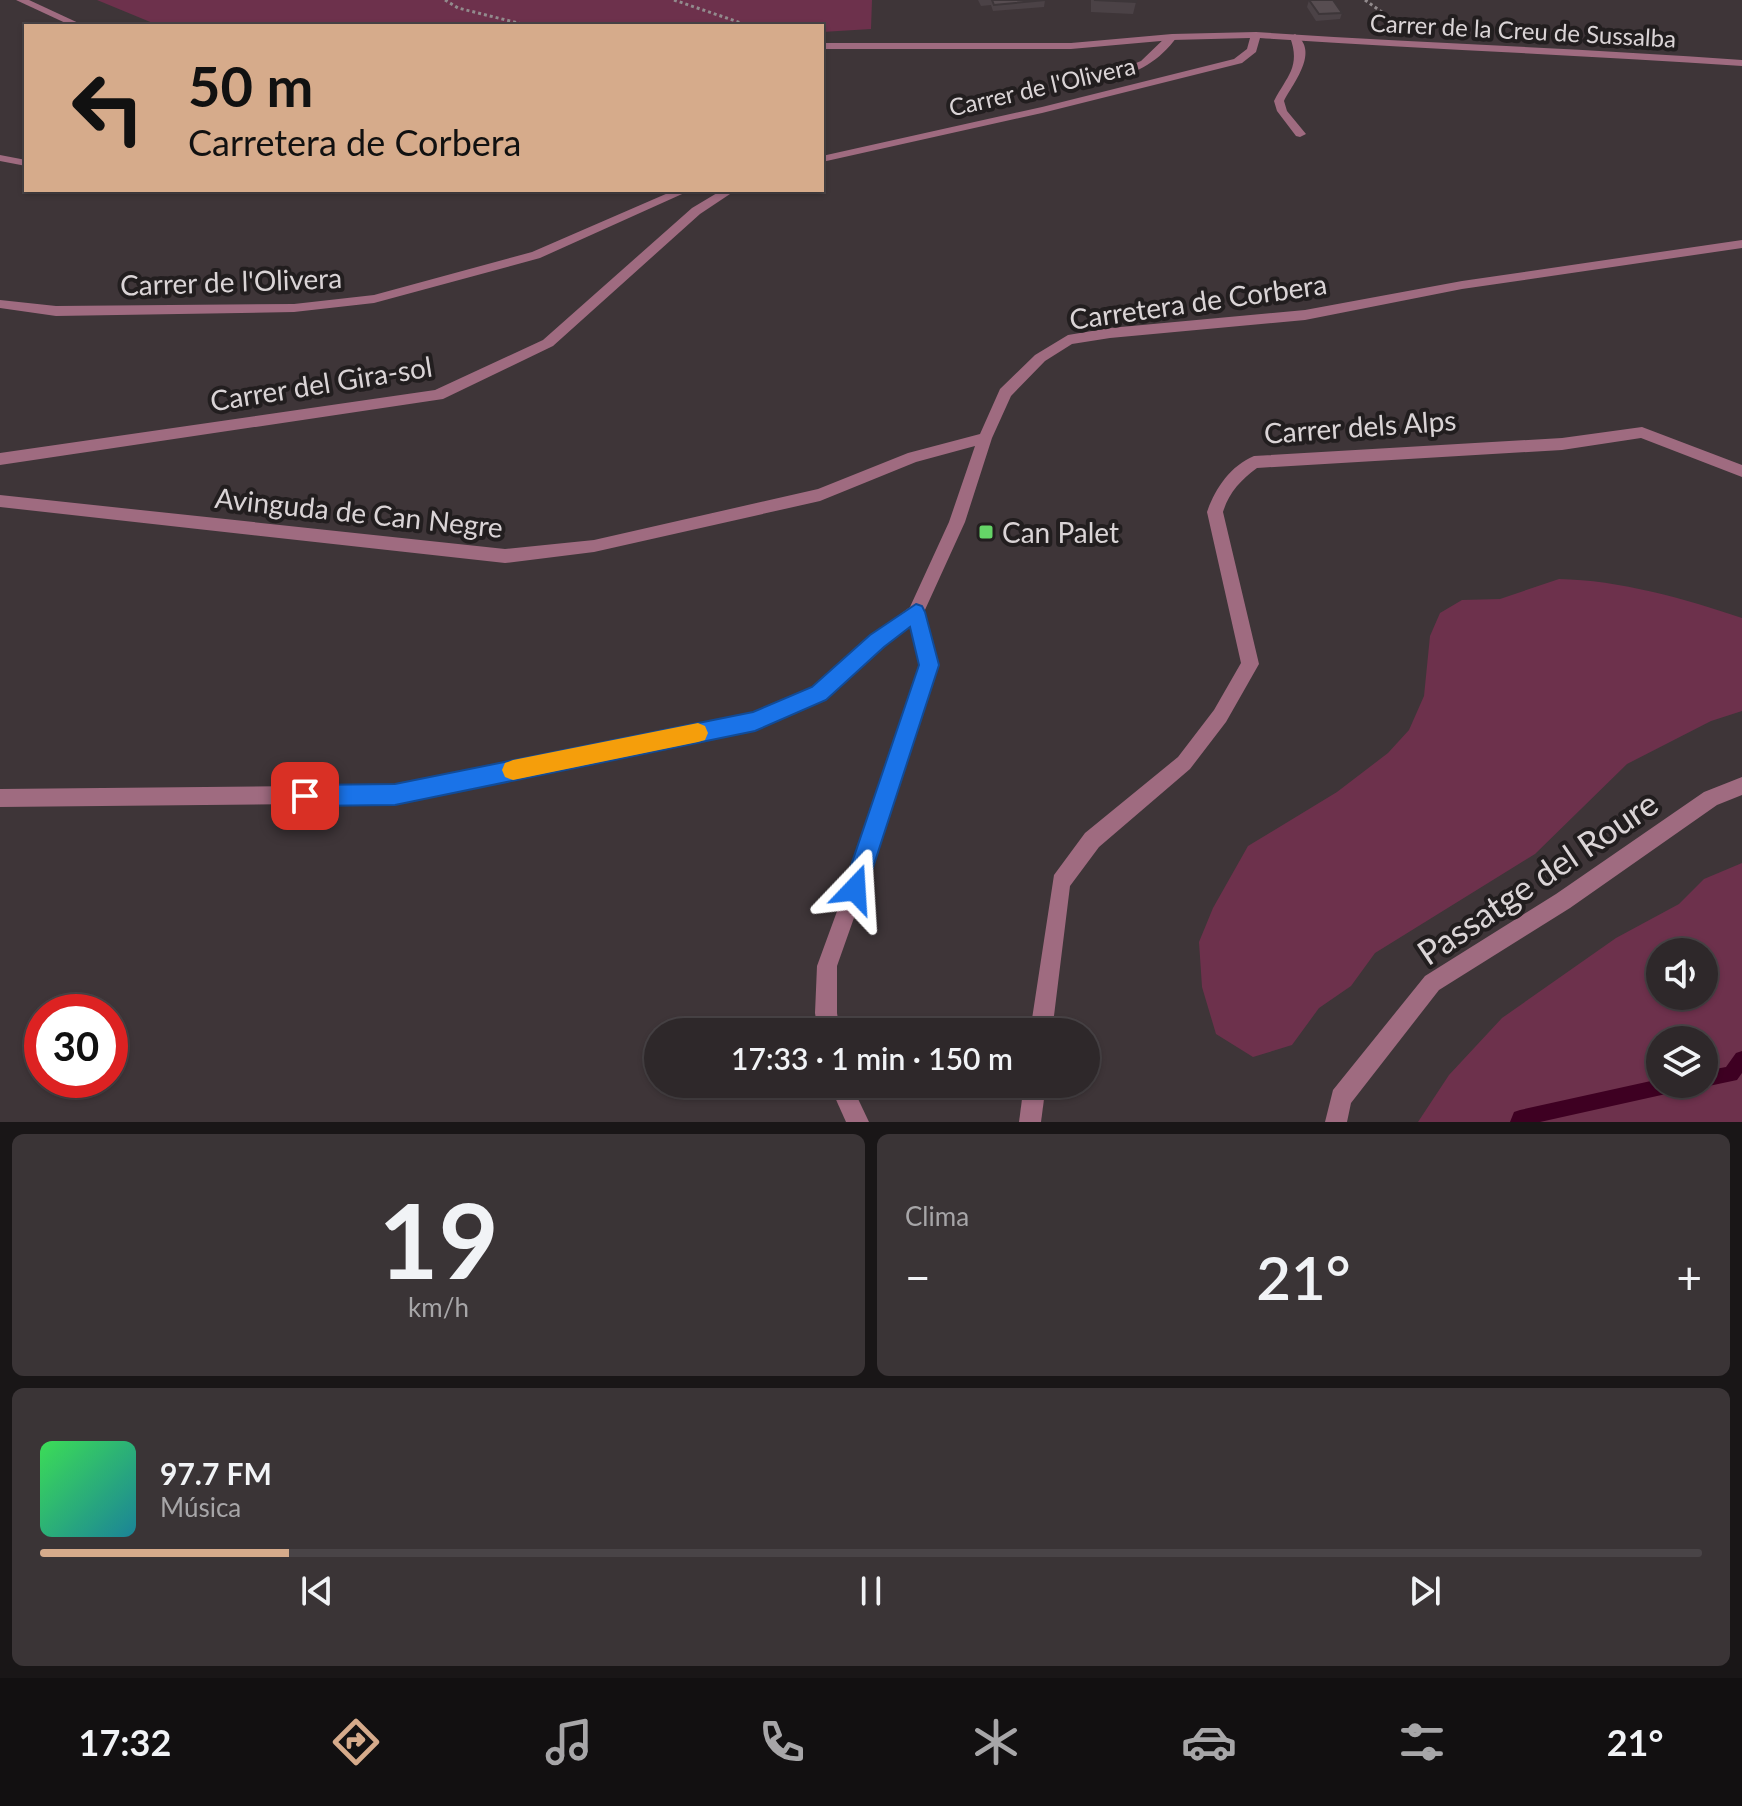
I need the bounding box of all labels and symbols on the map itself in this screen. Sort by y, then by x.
street label: Carrer de la Creu de Sussalba [1369,7,1677,53]
street label: Carrer de l'Olivera [946,50,1138,122]
street label: Carrer de l'Olivera [119,260,343,302]
street label: Carretera de Corbera [1067,266,1329,336]
street label: Carrer del Gira-sol [208,349,434,417]
street label: Carrer dels Alps [1263,402,1457,450]
street label: Avinguda de Can Negre [213,480,505,544]
place label: Can Palet [1002,515,1119,549]
marker: Can Palet [977,523,995,541]
pin [271,762,339,830]
street label: Passatge del Roure [1409,781,1665,973]
position arrow [813,847,897,931]
speed limit sign: 30 [24,994,128,1098]

